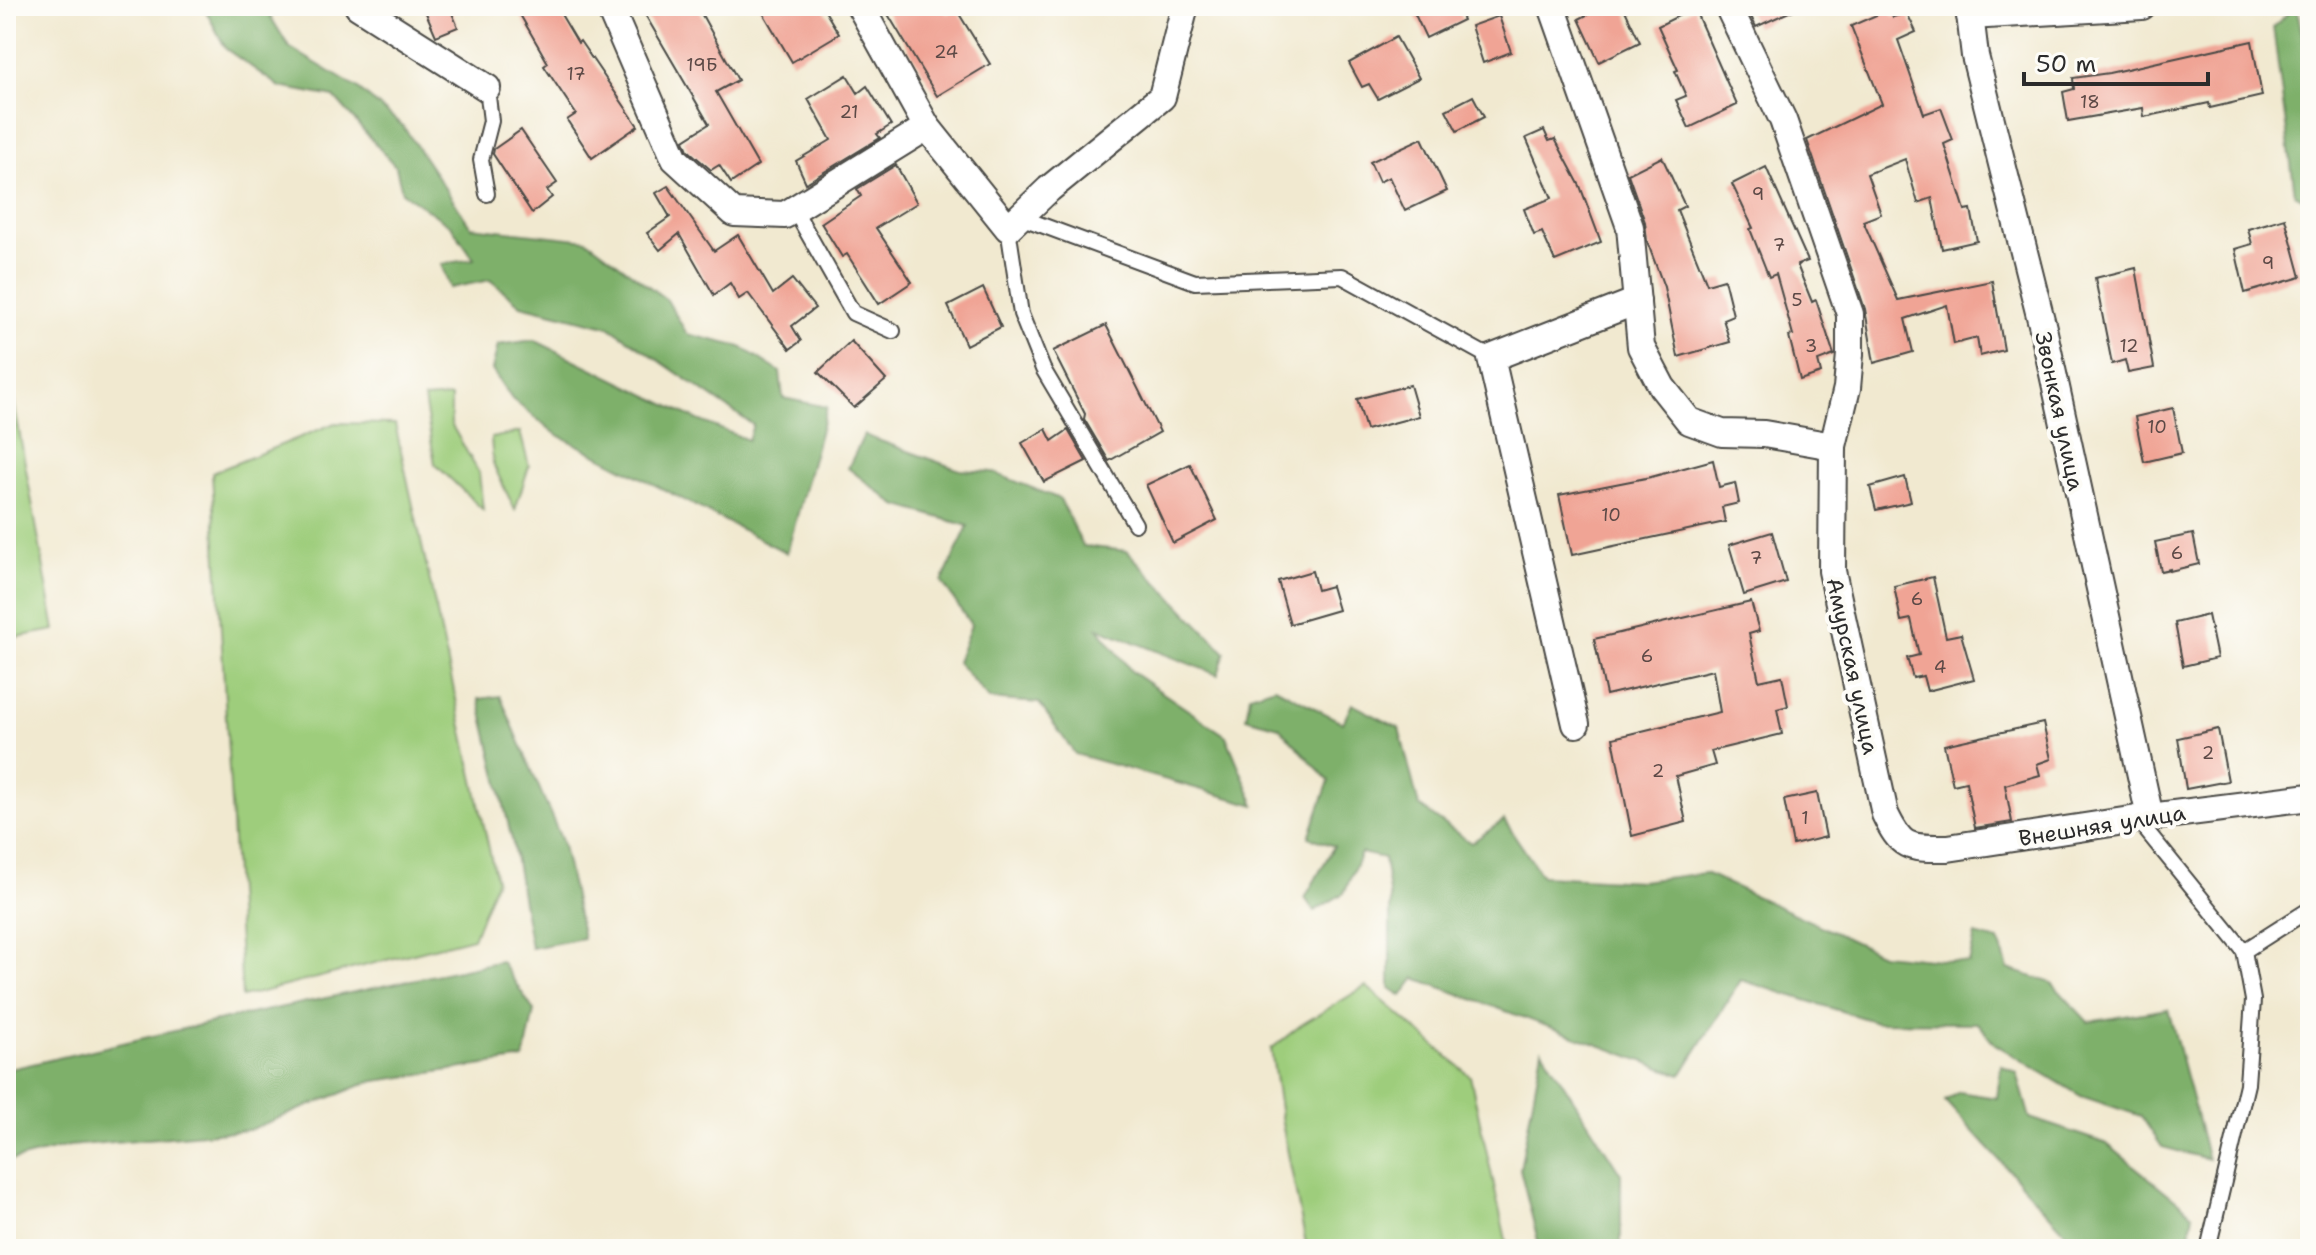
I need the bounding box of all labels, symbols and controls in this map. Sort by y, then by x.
scale bar [2024,36,2208,86]
house number: 24 [934,40,958,64]
text: 50 m [2036,48,2096,80]
house number: 19Б [686,53,718,77]
house number: 17 [566,62,586,86]
house number: 18 [2080,90,2100,114]
house number: 21 [839,100,859,124]
house number: 9 [1752,182,1764,206]
house number: 7 [1773,233,1785,257]
house number: 9 [2262,251,2274,275]
house number: 5 [1791,288,1803,312]
street label: Звонкая улица [2028,329,2091,494]
house number: 3 [1805,334,1817,358]
house number: 12 [2119,334,2139,358]
house number: 10 [2147,415,2167,439]
house number: 10 [1601,503,1621,527]
house number: 6 [2171,541,2183,565]
house number: 7 [1750,546,1762,570]
street label: Амурская улица [1820,575,1885,757]
house number: 6 [1911,587,1923,611]
house number: 6 [1641,644,1653,668]
house number: 4 [1934,655,1946,679]
house number: 2 [2202,741,2214,765]
house number: 2 [1652,759,1664,783]
street label: Внешняя улица [2017,798,2188,853]
house number: 1 [1801,806,1809,830]

